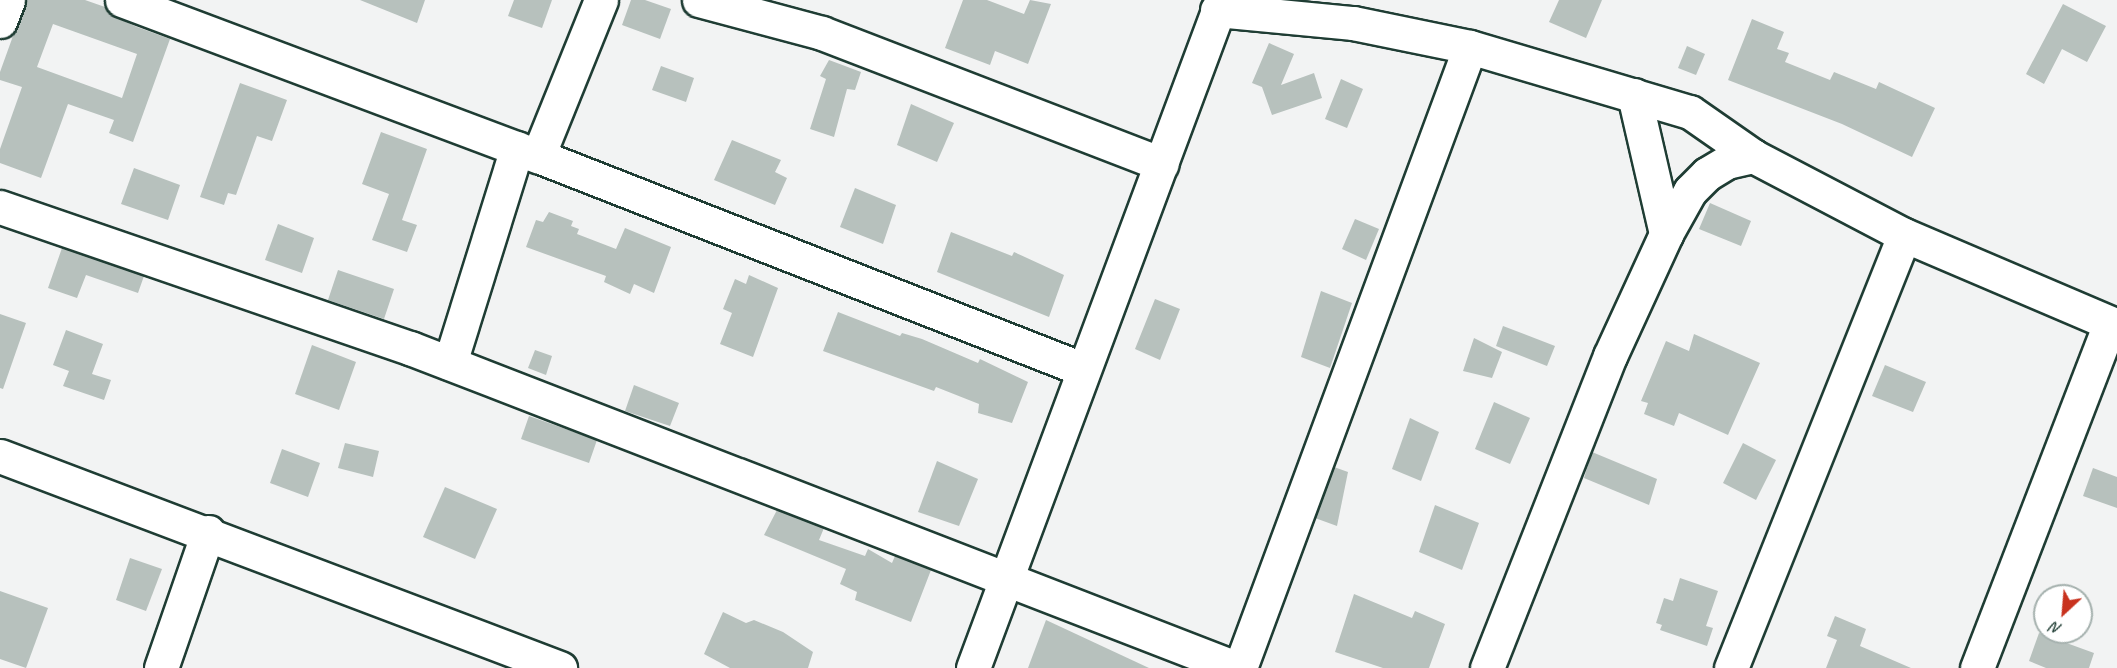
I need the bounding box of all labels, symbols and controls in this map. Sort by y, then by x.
north arrow [2033,584,2093,644]
text: N [2047,617,2065,640]

